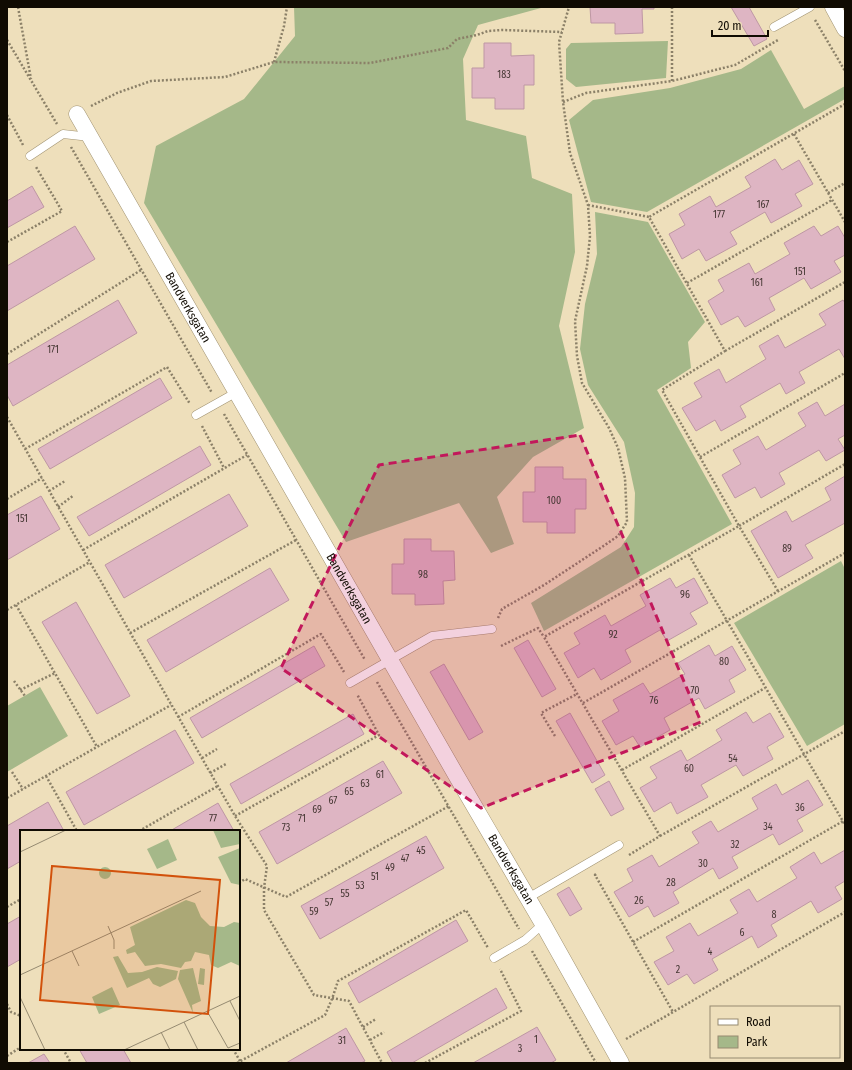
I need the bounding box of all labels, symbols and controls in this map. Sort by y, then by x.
scale bar [712,12,768,38]
text: 20 m [718,19,742,33]
house number: 183 [497,69,511,81]
house number: 167 [757,199,769,211]
house number: 177 [713,209,725,221]
house number: 151 [794,266,806,278]
street label: Bandverksgatan [162,270,214,345]
house number: 161 [751,277,763,289]
house number: 171 [47,344,59,356]
house number: 100 [547,495,561,507]
house number: 151 [16,513,28,525]
house number: 89 [782,543,792,555]
street label: Bandverksgatan [323,551,375,626]
house number: 98 [418,569,428,581]
house number: 96 [680,589,690,601]
house number: 92 [608,629,618,641]
house number: 80 [719,656,729,668]
house number: 70 [690,685,700,697]
house number: 76 [650,695,658,707]
house number: 54 [728,753,738,765]
house number: 60 [684,763,694,775]
house number: 61 [376,769,384,781]
house number: 63 [360,778,370,790]
house number: 65 [344,786,354,798]
house number: 67 [329,795,337,807]
house number: 36 [795,802,805,814]
house number: 69 [312,804,322,816]
house number: 77 [209,813,217,825]
house number: 71 [298,813,306,825]
house number: 34 [763,821,773,833]
house number: 73 [282,822,291,834]
inset map [20,830,240,1050]
street label: Bandverksgatan [485,832,537,907]
house number: 32 [731,839,740,851]
house number: 45 [416,845,426,857]
house number: 47 [401,853,409,865]
house number: 30 [698,858,708,870]
house number: 49 [385,862,395,874]
house number: 51 [371,871,379,883]
house number: 28 [666,877,676,889]
house number: 53 [355,880,365,892]
house number: 55 [340,888,350,900]
house number: 26 [634,895,644,907]
house number: 57 [325,897,333,909]
house number: 59 [309,906,319,918]
house number: 8 [772,909,777,921]
house number: 6 [740,927,745,939]
house number: 4 [708,946,713,958]
house number: 2 [676,964,681,976]
legend [710,1006,840,1058]
text: Road [746,1015,771,1029]
house number: 1 [534,1034,538,1046]
house number: 31 [338,1035,346,1047]
text: Park [746,1035,768,1049]
house number: 3 [518,1043,523,1055]

